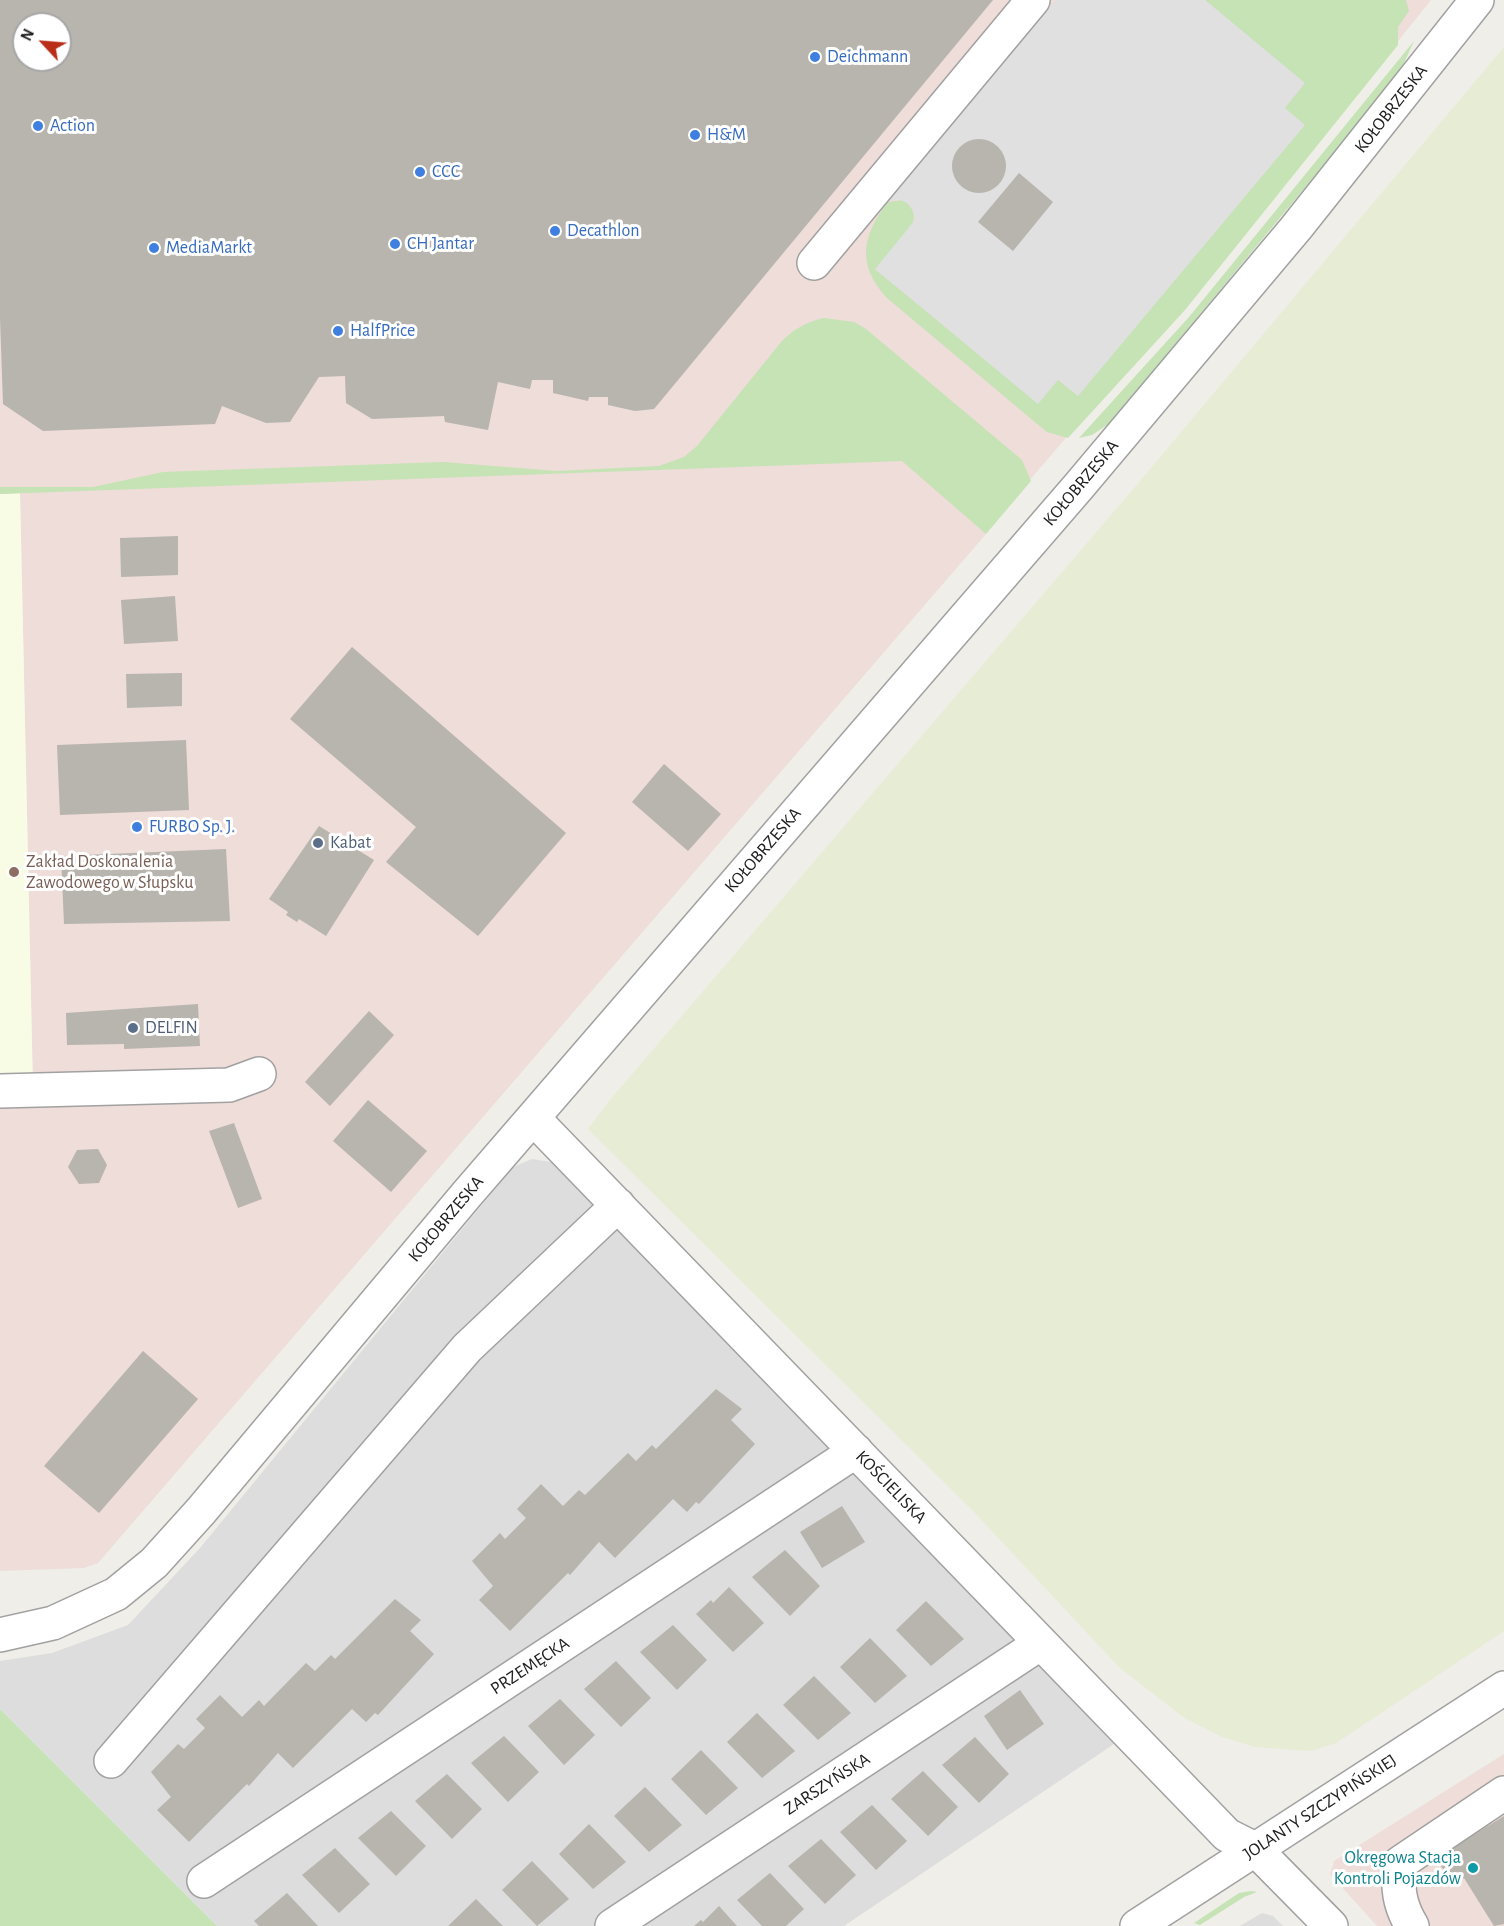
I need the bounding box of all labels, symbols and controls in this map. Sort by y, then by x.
north arrow [12,12,72,72]
text: N [18,26,37,43]
place label: Deichmann [827,46,908,68]
marker: Deichmann [808,50,822,64]
street label: KOŁOBRZESKA [1350,61,1432,157]
place label: Action [50,115,95,137]
marker: Action [31,119,45,133]
place label: H&M [707,124,746,146]
marker: H&M [688,128,702,142]
place label: CCC [432,161,460,183]
marker: CCC [413,165,427,179]
place label: Decathlon [567,220,639,242]
marker: Decathlon [548,224,562,238]
place label: CH Jantar [407,233,474,255]
place label: MediaMarkt [166,237,252,259]
marker: CH Jantar [388,237,402,251]
marker: MediaMarkt [147,241,161,255]
place label: HalfPrice [350,320,415,342]
marker: HalfPrice [331,324,345,338]
street label: KOŁOBRZESKA [1039,435,1123,531]
street label: KOŁOBRZESKA [720,803,806,897]
place label: FURBO Sp. J. [149,816,235,838]
marker: FURBO Sp. J. [130,820,144,834]
place label: Kabat [330,832,371,854]
marker: Kabat [311,836,325,850]
place label: Zakład Doskonalenia Zawodowego w Słupsku [26,851,193,894]
marker: Zakład Doskonalenia Zawodowego w Słupsku [7,865,21,879]
place label: DELFIN [145,1017,198,1039]
marker: DELFIN [126,1021,140,1035]
street label: KOŁOBRZESKA [404,1171,488,1267]
street label: KOŚCIELISKA [851,1446,931,1528]
street label: PRZEMĘCKA [486,1633,574,1699]
street label: ZARSZYŃSKA [780,1748,874,1820]
street label: JOLANTY SZCZYPIŃSKIEJ [1239,1749,1401,1865]
place label: Okręgowa Stacja Kontroli Pojazdów [1334,1847,1461,1890]
marker: Okręgowa Stacja Kontroli Pojazdów [1466,1861,1480,1875]

